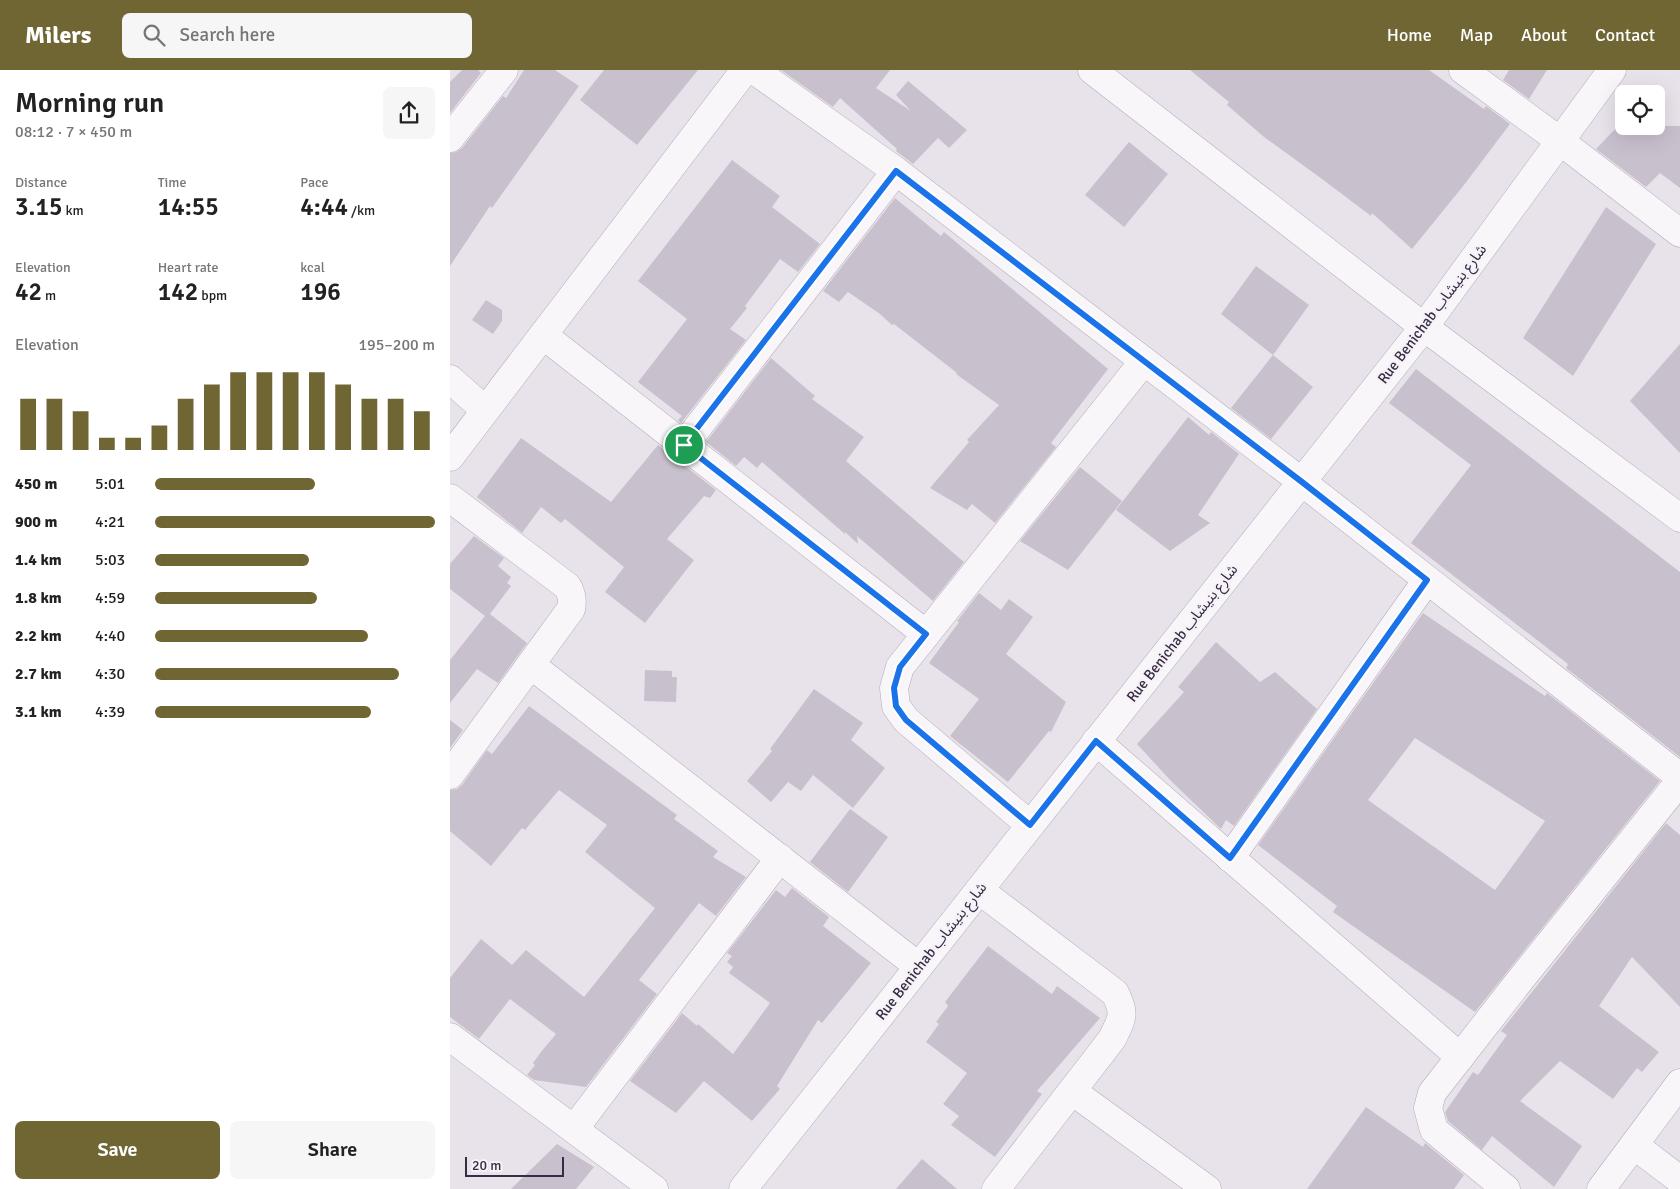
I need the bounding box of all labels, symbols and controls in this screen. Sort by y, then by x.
search box [122,13,472,58]
text: Milers [25,20,92,50]
icon: search [140,21,168,49]
text: Search here [180,23,275,47]
text: Home [1387,24,1432,46]
text: Map [1460,24,1493,46]
text: About [1521,24,1567,46]
text: Contact [1595,24,1655,46]
map controls [1615,85,1665,135]
button: locate [1615,85,1665,135]
text: Morning run [15,86,164,120]
button: share [383,87,435,139]
text: 08:12 · 7 × 450 m [15,122,132,142]
text: Distance [15,174,67,191]
text: Time [158,174,187,191]
text: Pace [300,174,329,191]
text: 3.15 [15,191,62,222]
text: 14:55 [158,191,219,222]
text: 4:44 [300,191,348,222]
text: km [62,202,84,219]
text: /km [348,202,375,219]
street label: Rue Benichab شارع بنيشاب [1374,241,1493,389]
text: Elevation [15,259,71,276]
text: Heart rate [158,259,218,276]
text: kcal [300,259,325,276]
text: 42 [15,276,42,307]
text: 142 [158,276,198,307]
text: 196 [300,276,341,307]
text: m [42,287,56,304]
text: bpm [198,287,227,304]
text: Elevation [15,335,79,355]
text: 195–200 m [358,335,435,355]
pin [663,424,705,466]
icon: arrive [670,431,698,459]
text: 450 m [15,474,57,494]
text: 5:01 [95,474,125,494]
text: 900 m [15,512,57,532]
text: 4:21 [95,512,125,532]
text: 1.4 km [15,550,62,570]
text: 5:03 [95,550,125,570]
street label: Rue Benichab شارع بنيشاب [1123,560,1244,707]
text: 1.8 km [15,588,62,608]
text: 4:59 [95,588,125,608]
text: 2.2 km [15,626,62,646]
text: 4:40 [95,626,125,646]
text: 2.7 km [15,664,62,684]
text: 4:30 [95,664,125,684]
text: 3.1 km [15,702,62,722]
text: 4:39 [95,702,125,722]
street label: Rue Benichab شارع بنيشاب [872,878,993,1025]
button: Save [15,1121,220,1179]
button: Share [230,1121,435,1179]
scale bar [465,1154,564,1177]
text: 20 m [472,1157,501,1174]

